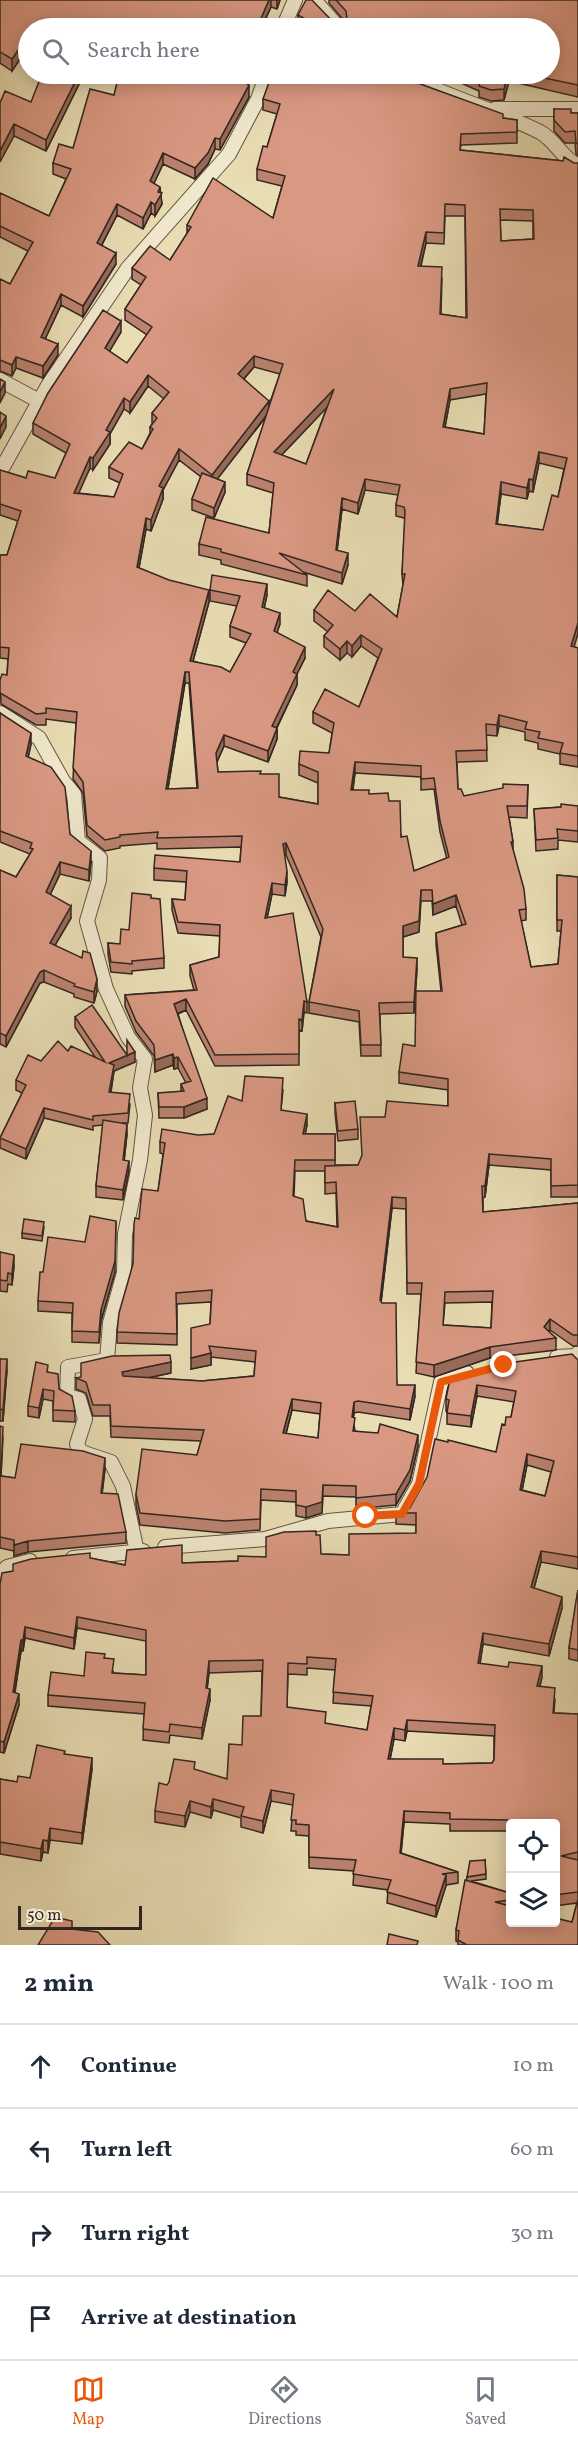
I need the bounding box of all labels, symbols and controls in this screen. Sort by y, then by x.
search box [18,18,560,84]
icon: search [39,35,72,68]
text: Search here [87,36,200,67]
route end [490,1351,516,1377]
route start [352,1502,378,1528]
map controls [506,1819,560,1927]
button: locate [506,1819,560,1873]
button: layers [506,1873,560,1927]
scale bar [18,1903,142,1930]
text: 50 m [27,1905,61,1927]
text: 2 min [24,1966,94,2002]
text: Walk · 100 m [443,1970,554,1998]
icon: ahead [24,2050,57,2083]
text: Continue [81,2051,177,2082]
text: 10 m [513,2052,554,2080]
icon: left [24,2134,57,2167]
text: Turn left [81,2135,172,2166]
text: 60 m [510,2136,554,2164]
icon: right [24,2218,57,2251]
text: Turn right [81,2219,189,2250]
text: 30 m [510,2220,554,2248]
icon: arrive [24,2302,57,2335]
text: Arrive at destination [81,2303,297,2334]
tab: Map [72,2373,105,2431]
tab: Directions [248,2373,322,2431]
tab: Saved [465,2373,506,2431]

